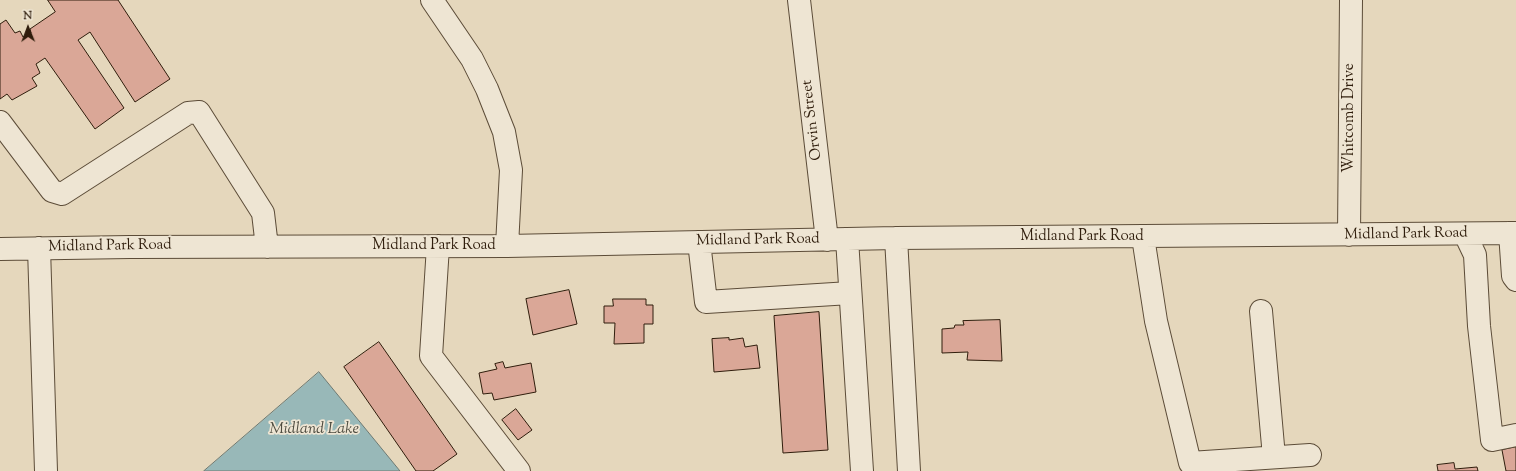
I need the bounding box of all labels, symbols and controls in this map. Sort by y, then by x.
north arrow [8,8,48,48]
text: N [23,8,32,24]
street label: Whitcomb Drive [1341,63,1359,173]
street label: Orvin Street [799,79,827,161]
street label: Midland Park Road [1344,225,1468,245]
street label: Midland Park Road [1020,228,1144,246]
street label: Midland Park Road [696,231,820,251]
street label: Midland Park Road [48,237,172,257]
street label: Midland Park Road [372,237,496,255]
water label: Midland Lake [269,420,359,440]

